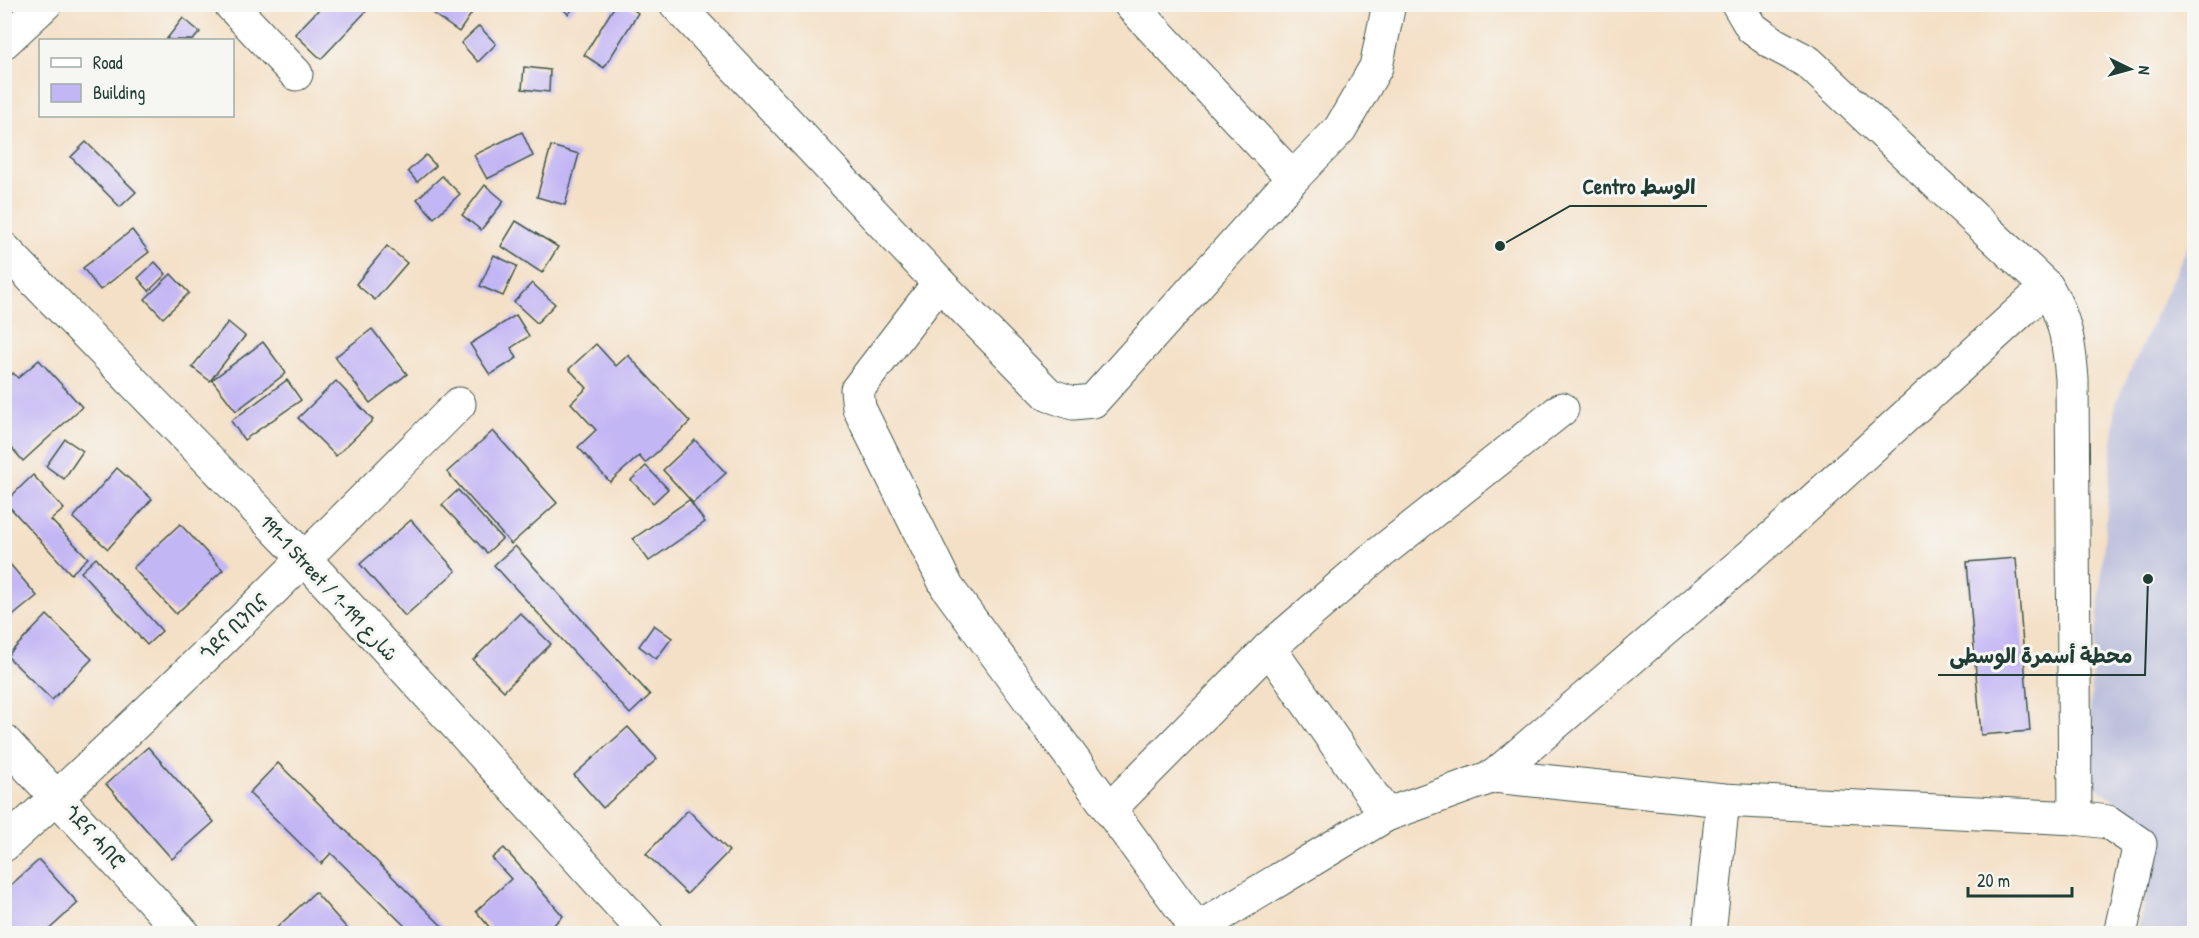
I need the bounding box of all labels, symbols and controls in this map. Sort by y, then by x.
legend [39,39,234,117]
north arrow [2100,39,2160,99]
text: Road [93,50,123,75]
text: N [2134,65,2156,76]
text: Building [93,80,145,105]
callout: Centro الوسط [1570,167,1707,206]
text: Centro الوسط [1582,172,1696,201]
street label: 191-1 Street / شارع 191-1 [254,509,404,667]
street label: ጎደና ቢንቢና [194,587,274,666]
callout: محطة أسمرة الوسطى [1938,636,2145,675]
text: محطة أسمرة الوسطى [1949,641,2133,670]
street label: ጎደና ሓበሮ [59,799,132,874]
scale bar [1968,860,2072,898]
text: 20 m [1977,868,2010,893]

